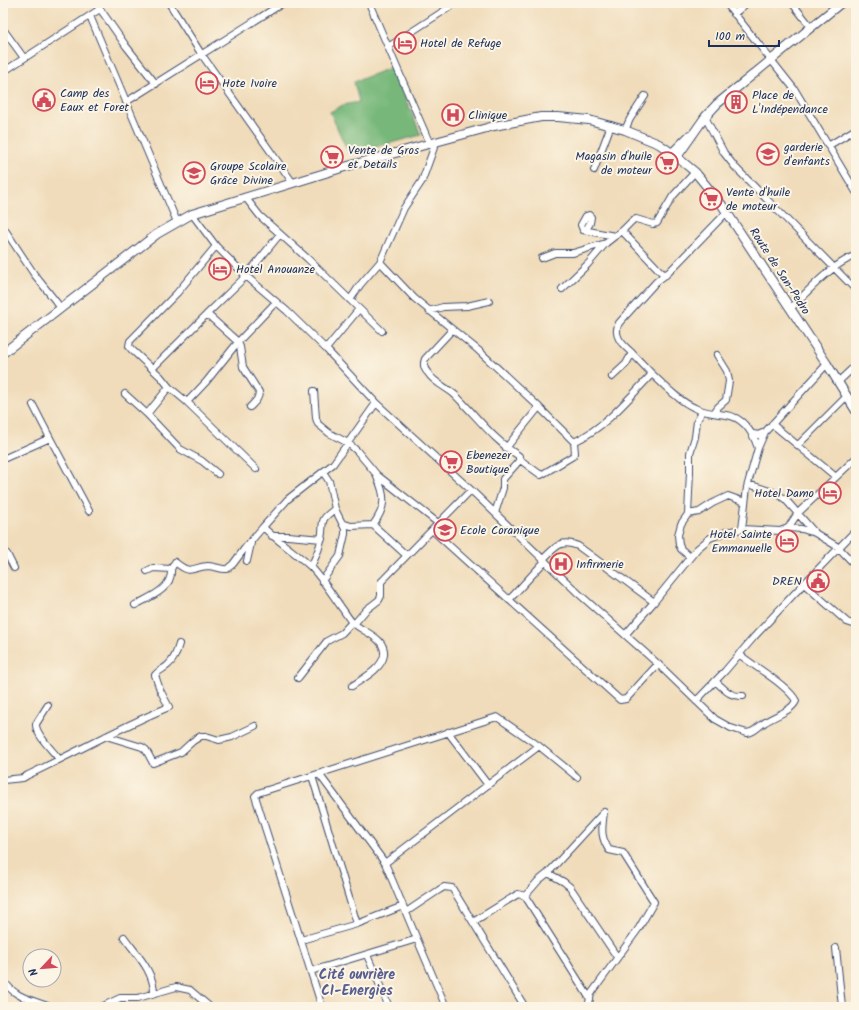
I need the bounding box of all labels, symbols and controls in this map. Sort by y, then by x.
scale bar [709,22,779,48]
text: 100 m [715,27,746,46]
hotel icon: Hotel de Refuge [392,30,418,56]
place label: Hotel de Refuge [420,34,502,53]
hotel icon: Hote Ivoire [194,70,220,96]
place label: Hote Ivoire [222,74,277,93]
place label: Camp des Eaux et Foret [60,84,129,117]
place label: Place de L'Indépendance [752,86,829,119]
public building icon: Camp des Eaux et Foret [31,87,57,113]
building icon: Place de L'Indépendance [723,89,749,115]
hospital icon: Clinique [440,102,466,128]
place label: Clinique [468,106,508,125]
place label: garderie d'enfants [783,138,830,171]
place label: Vente de Gros et Details [348,141,419,174]
school or university icon: garderie d'enfants [755,141,781,167]
supermarket icon: Vente de Gros et Details [319,144,345,170]
place label: Magasin d'huile de moteur [575,147,653,180]
supermarket icon: Magasin d'huile de moteur [654,150,680,176]
place label: Groupe Scolaire Grâce Divine [210,157,287,190]
school or university icon: Groupe Scolaire Grâce Divine [181,160,207,186]
place label: Vente d'huile de moteur [726,183,791,216]
supermarket icon: Vente d'huile de moteur [698,186,724,212]
street label: Route de San-Pedro [744,224,815,319]
hotel icon: Hotel Anouanze [207,256,233,282]
place label: Hotel Anouanze [236,260,315,279]
place label: Ebenezer Boutique [466,446,512,479]
supermarket icon: Ebenezer Boutique [438,449,464,475]
hotel icon: Hotel Damo [817,480,843,506]
place label: Hotel Damo [754,484,814,503]
school or university icon: Ecole Coranique [432,517,458,543]
place label: Ecole Coranique [460,521,540,540]
place label: Hotel Sainte Emmanuelle [709,525,773,558]
hotel icon: Hotel Sainte Emmanuelle [774,528,800,554]
hospital icon: Infirmerie [548,551,574,577]
place label: Infirmerie [576,555,624,574]
public building icon: DREN [805,568,831,594]
place label: DREN [772,572,802,591]
north arrow [22,948,62,988]
district label: Cité ouvrière CI-Energies [319,964,395,1002]
text: N [24,965,44,979]

